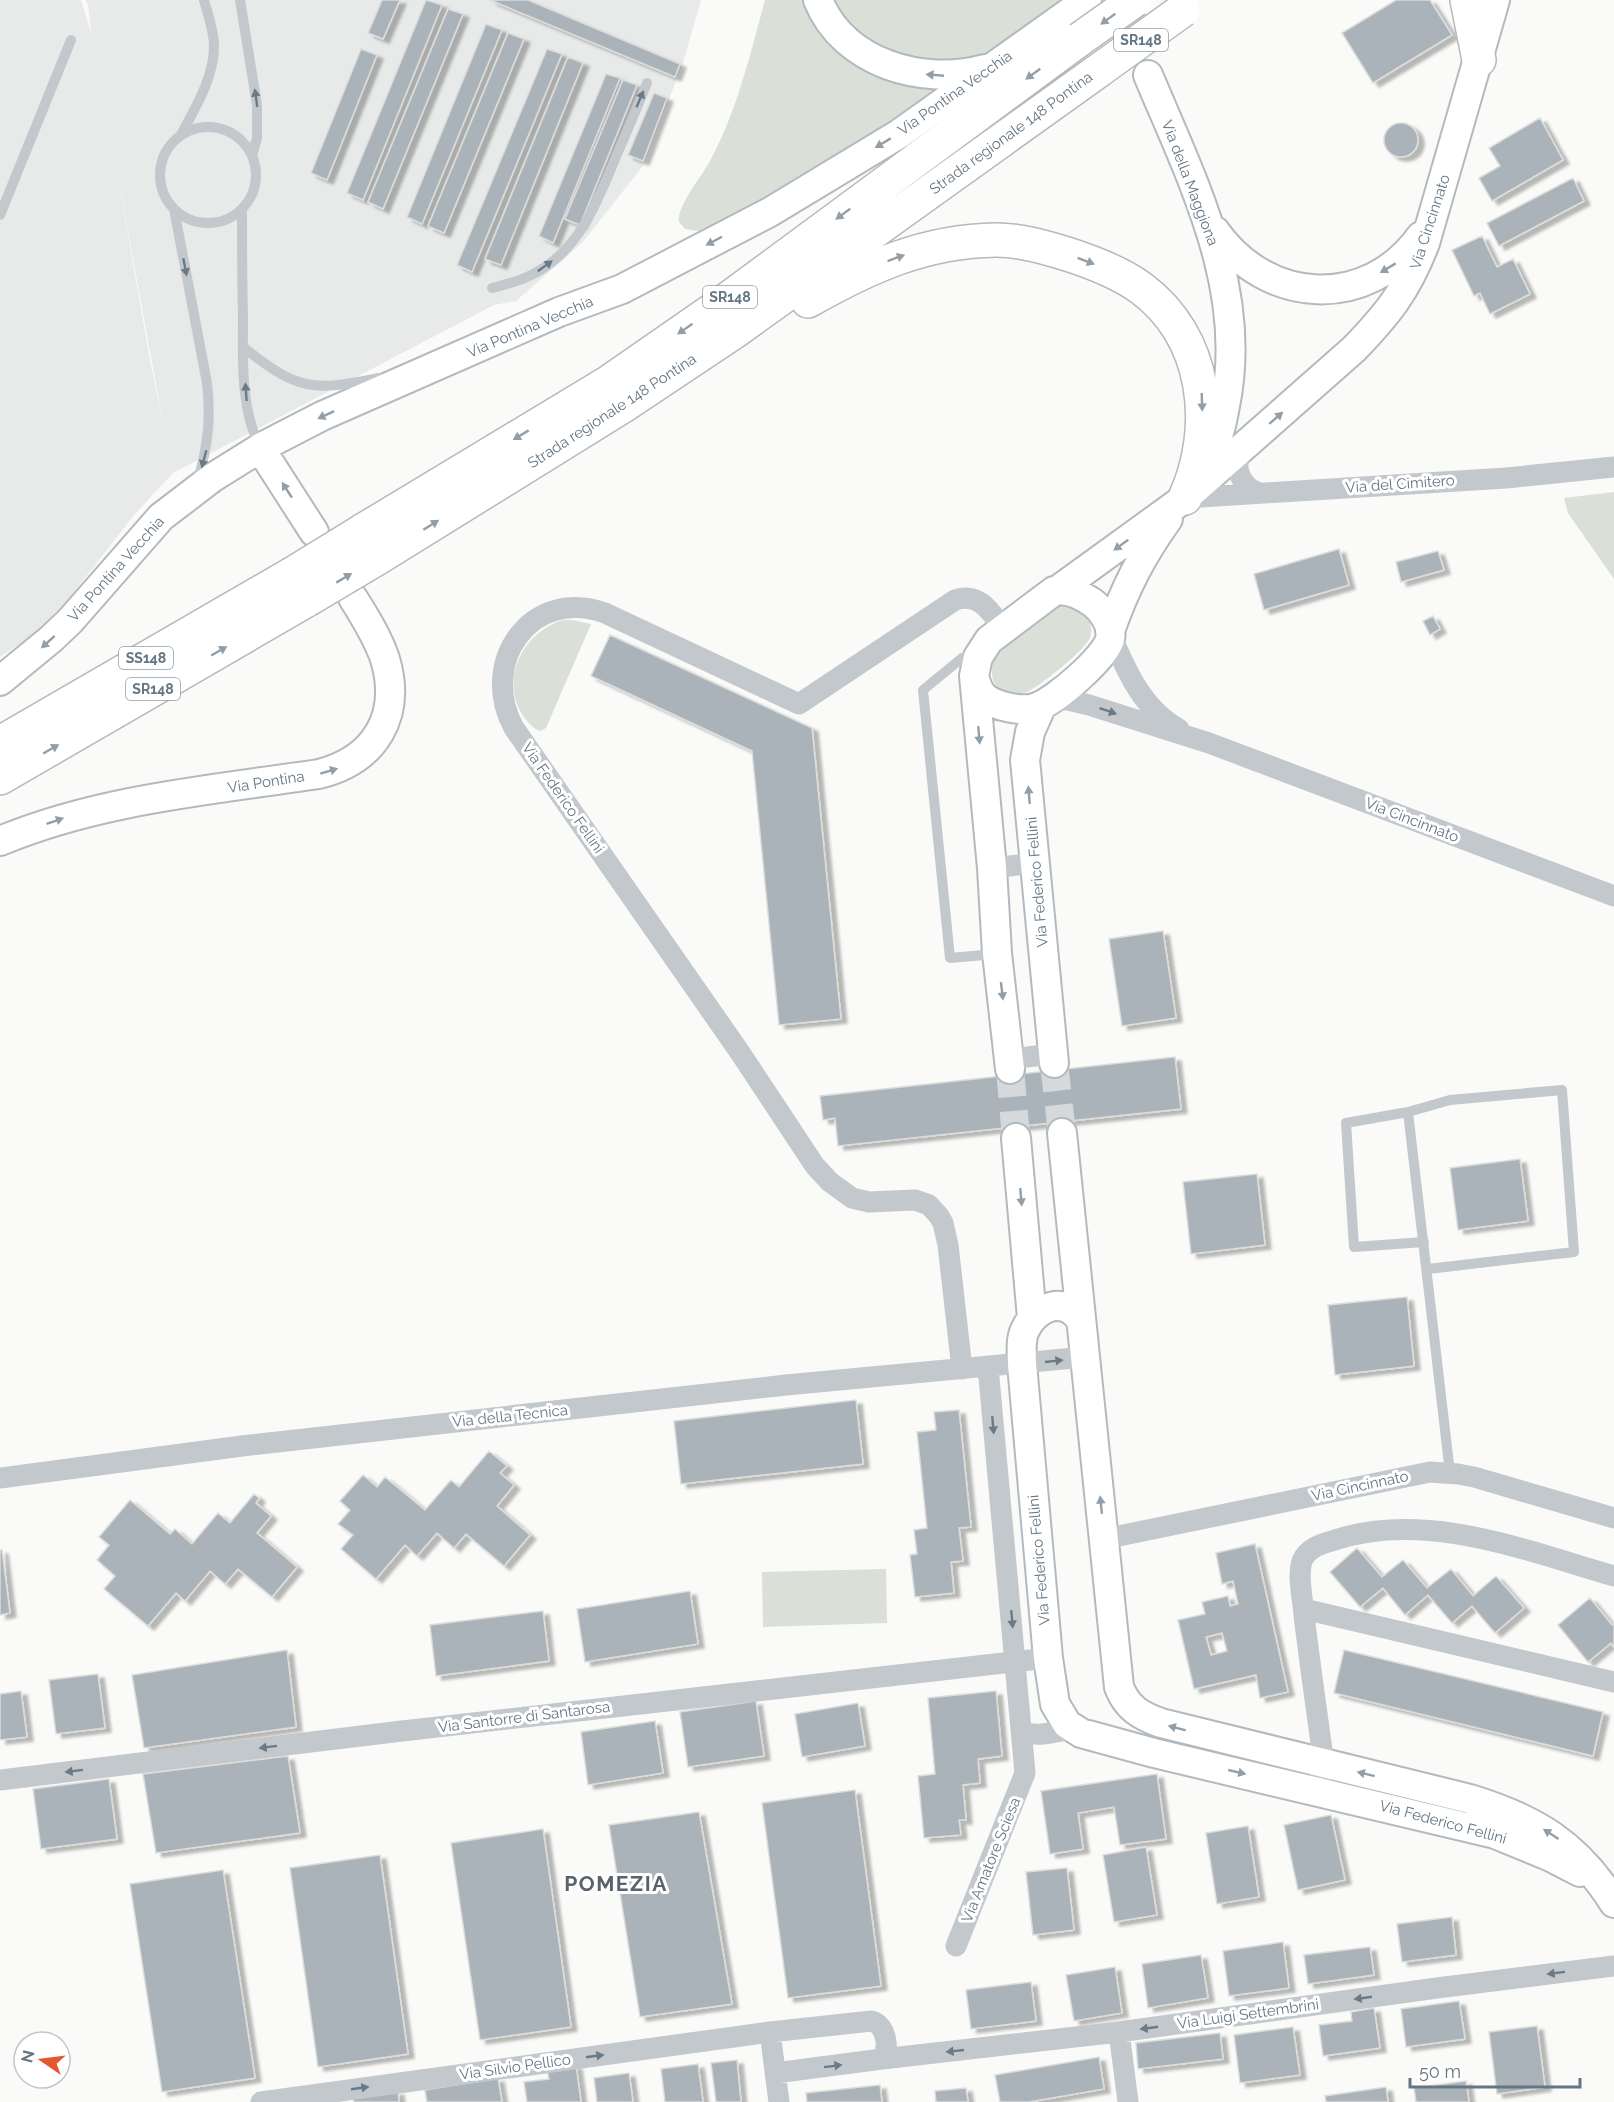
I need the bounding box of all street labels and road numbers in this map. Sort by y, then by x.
road number: SR148 [1114,29,1168,51]
street label: Via Pontina Vecchia [894,47,1016,139]
street label: Strada regionale 148 Pontina [926,68,1096,198]
street label: Via della Maggiona [1158,118,1222,248]
street label: Via Cincinnato [1406,172,1454,272]
road number: SR148 [703,286,757,308]
street label: Via Pontina Vecchia [464,292,596,362]
street label: Strada regionale 148 Pontina [524,350,700,472]
street label: Via del Cimitero [1345,471,1455,497]
street label: Via Pontina Vecchia [64,513,168,625]
road number: SS148 [119,647,173,669]
road number: SR148 [126,678,180,700]
street label: Via Federico Fellini [518,739,608,857]
street label: Via Pontina [226,767,306,797]
street label: Via Cincinnato [1363,794,1461,846]
street label: Via Federico Fellini [1022,816,1052,948]
street label: Via della Tecnica [451,1401,569,1431]
street label: Via Cincinnato [1310,1467,1410,1505]
street label: Via Federico Fellini [1024,1494,1054,1626]
street label: Via Santorre di Santarosa [437,1698,611,1736]
street label: Via Amatore Sciesa [958,1795,1024,1925]
street label: Via Federico Fellini [1378,1796,1508,1848]
street label: Via Luigi Settembrini [1176,1995,1320,2033]
street label: Via Silvio Pellico [458,2050,572,2084]

